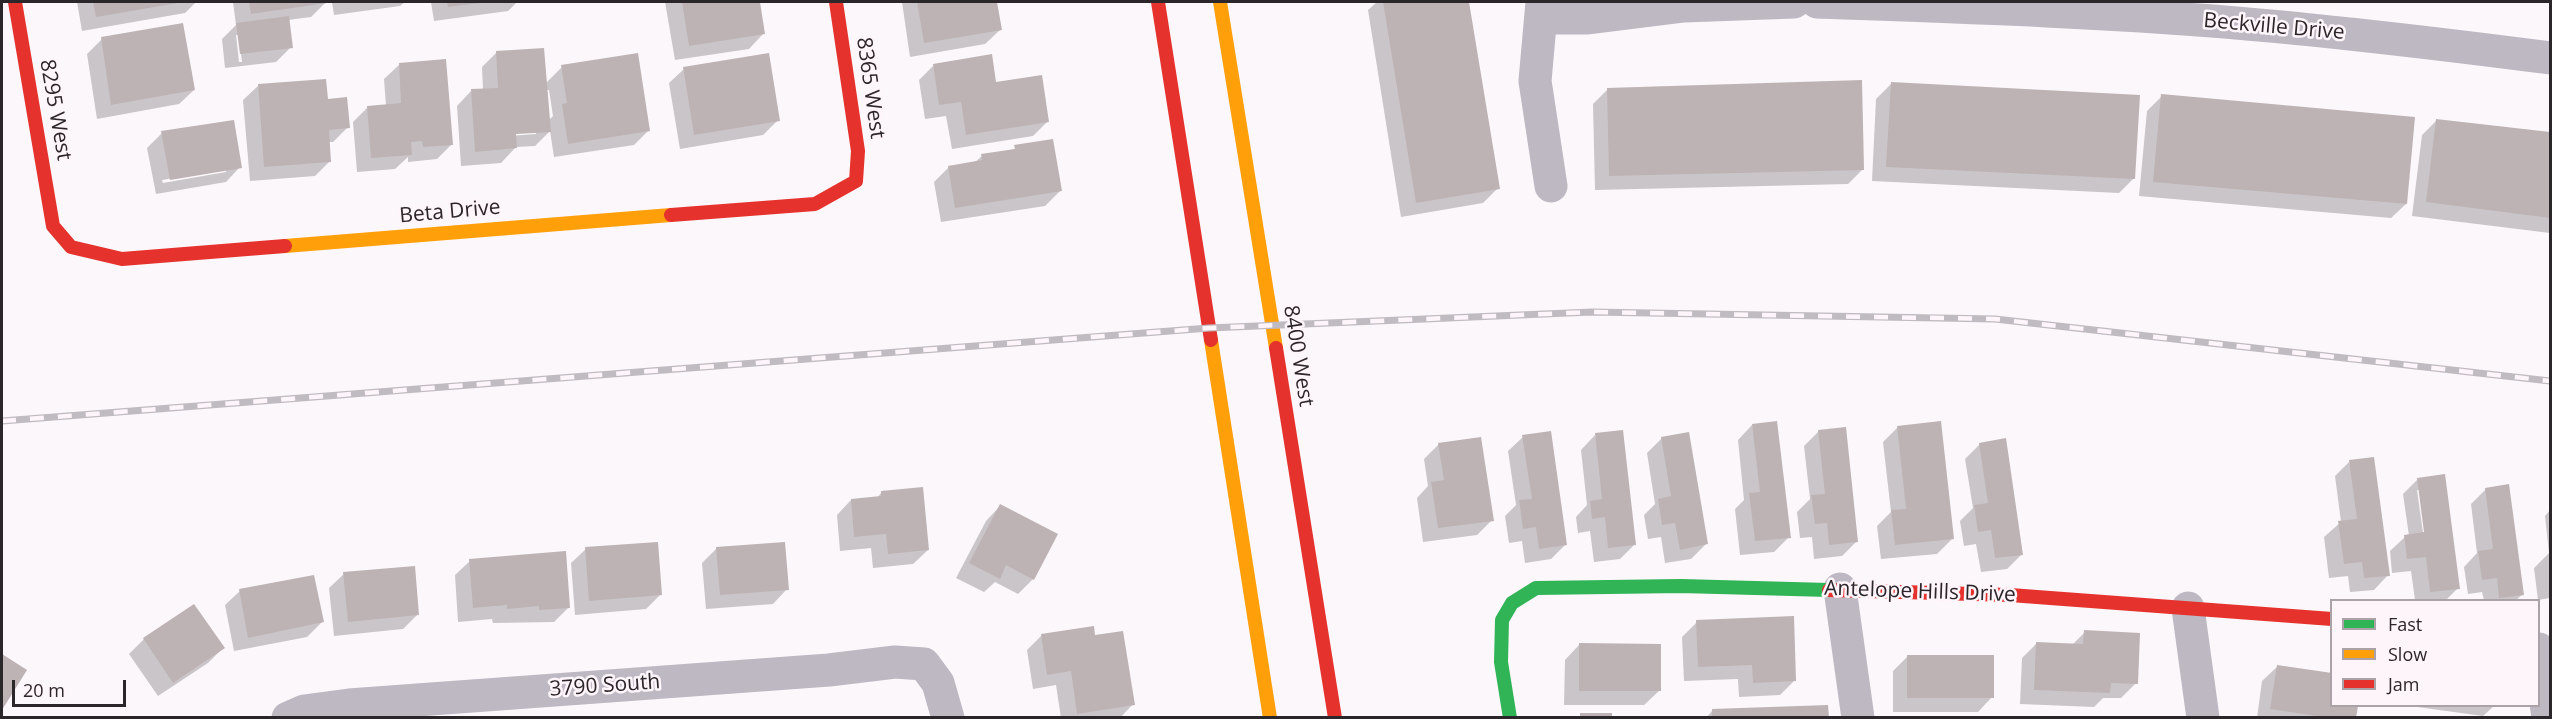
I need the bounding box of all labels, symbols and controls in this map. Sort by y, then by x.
street label: Beckville Drive [2202,8,2346,46]
street label: 8365 West [850,36,890,140]
street label: 8295 West [34,58,76,162]
street label: Beta Drive [398,195,502,229]
street label: 8400 West [1278,304,1318,408]
street label: Antelope Hills Drive [1824,576,2016,608]
legend [2330,599,2540,707]
text: Fast [2388,612,2422,636]
text: Slow [2388,642,2427,666]
scale bar [15,668,129,706]
street label: 3790 South [549,670,661,702]
text: Jam [2388,672,2420,696]
text: 20 m [23,678,65,702]

